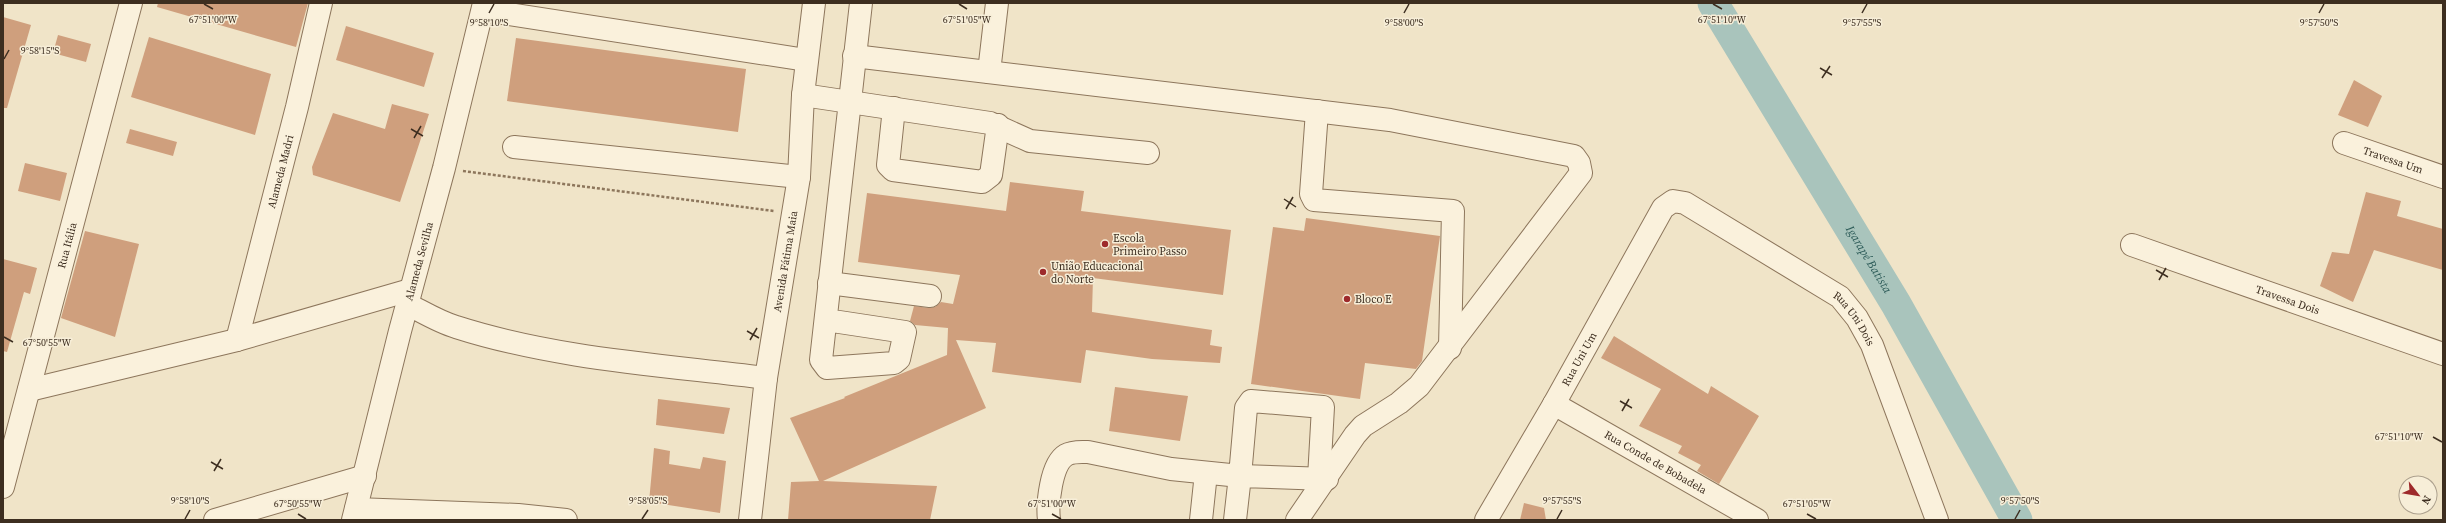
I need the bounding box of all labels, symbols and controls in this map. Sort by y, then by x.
text: 67°51'00"W [189,13,238,26]
text: 67°51'05"W [943,13,992,26]
text: 67°51'10"W [1698,13,1747,26]
text: 9°58'10"S [470,16,508,29]
text: 9°58'00"S [1385,16,1423,29]
text: 9°57'55"S [1843,16,1881,29]
text: 9°57'50"S [2300,16,2338,29]
text: 9°58'15"S [21,44,59,57]
street label: Alameda Madri [264,133,298,210]
street label: Travessa Um [2361,143,2425,178]
street label: Avenida Fátima Maia [770,209,801,313]
street label: Rua Itália [54,220,81,270]
street label: Alameda Sevilha [401,220,437,303]
water label: Igarapé Batista [1842,222,1896,297]
place label: Escola Primeiro Passo [1113,231,1187,259]
marker: Escola Primeiro Passo [1100,239,1110,249]
place label: União Educacional do Norte [1051,259,1143,287]
marker: União Educacional do Norte [1038,267,1048,277]
street label: Travessa Dois [2253,282,2322,318]
street label: Rua Uni Dois [1830,288,1878,349]
place label: Bloco E [1355,292,1392,307]
marker: Bloco E [1342,294,1352,304]
street label: Rua Uni Um [1558,330,1601,389]
text: 67°50'55"W [23,336,72,349]
street label: Rua Conde de Bobadela [1601,427,1710,498]
text: 67°51'10"W [2375,430,2424,443]
north arrow [2398,475,2438,515]
text: N [2418,493,2435,507]
text: 9°58'10"S [171,494,209,507]
text: 9°58'05"S [629,494,667,507]
text: 9°57'55"S [1543,494,1581,507]
text: 9°57'50"S [2001,494,2039,507]
text: 67°50'55"W [274,497,323,510]
text: 67°51'00"W [1028,497,1077,510]
text: 67°51'05"W [1783,497,1832,510]

